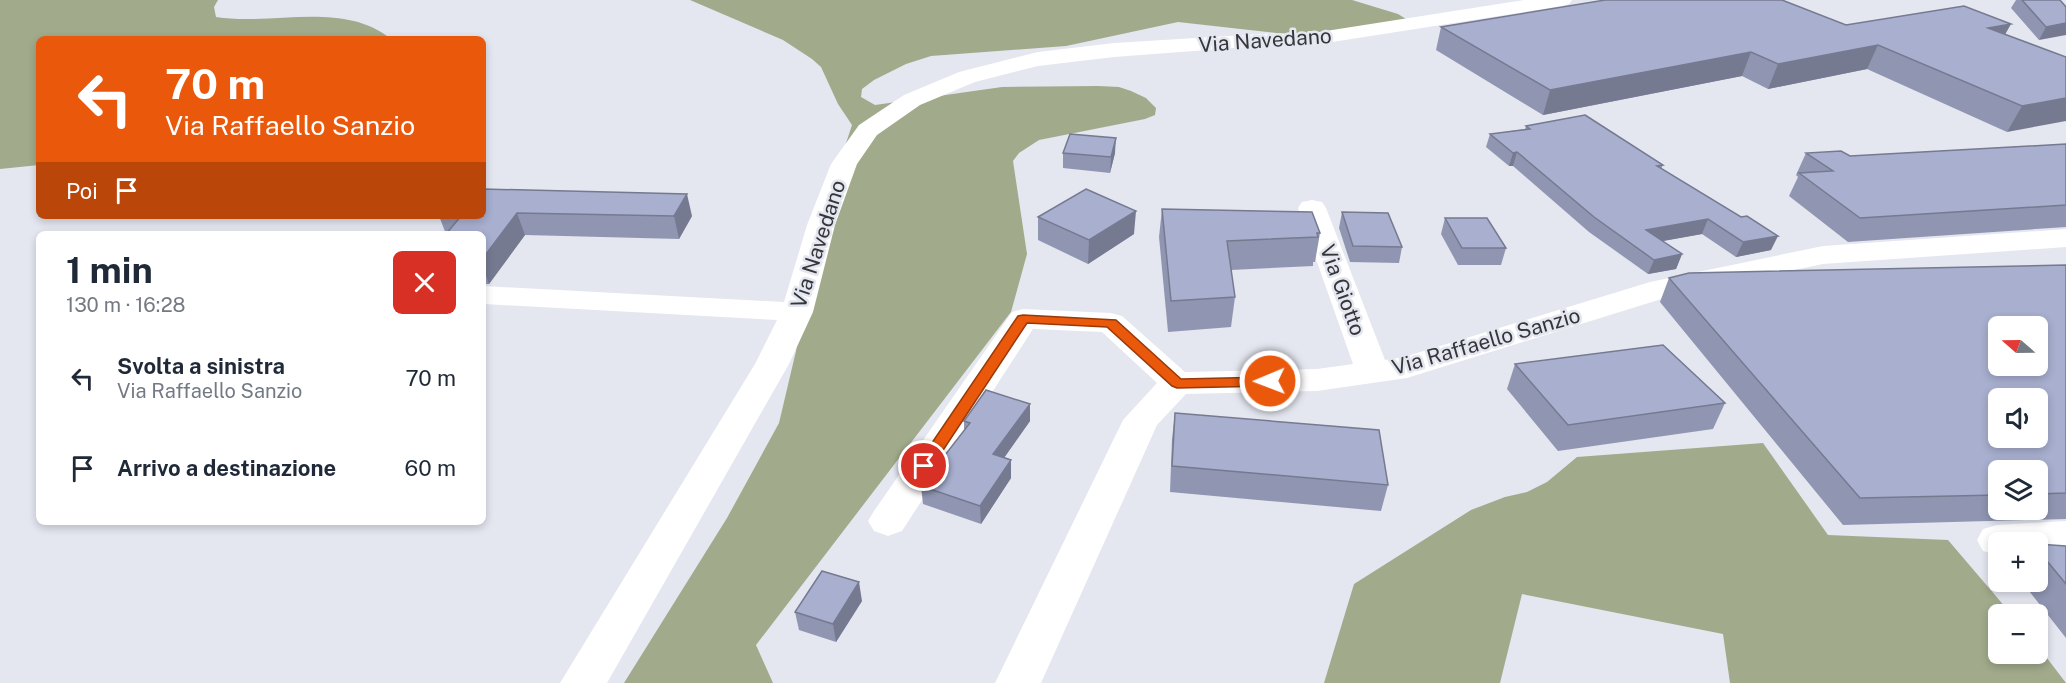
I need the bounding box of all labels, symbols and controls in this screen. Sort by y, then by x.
street label: Via Navedano [1198,23,1332,57]
text: 70 m [165,59,265,108]
icon: left [66,60,144,138]
text: Via Raffaello Sanzio [165,109,415,141]
icon: arrive [110,174,143,207]
street label: Via Navedano [785,177,851,311]
text: Poi [66,178,98,204]
street label: Via Giotto [1315,241,1371,339]
text: 1 min [66,249,153,291]
button: close [393,251,456,314]
text: 130 m · 16:28 [66,293,186,317]
street label: Via Raffaello Sanzio [1389,302,1583,380]
north arrow [1988,316,2048,376]
map controls [1988,316,2048,664]
position arrow [1238,349,1302,413]
text: Svolta a sinistra [117,353,285,379]
icon: left [66,362,99,395]
text: 70 m [405,365,456,391]
text: Via Raffaello Sanzio [117,379,302,403]
button: sound [1988,388,2048,448]
pin [898,440,949,491]
icon: arrive [907,449,940,482]
icon: arrive [66,452,99,485]
text: Arrivo a destinazione [117,455,336,481]
text: 60 m [405,455,456,481]
button: layers [1988,460,2048,520]
button: + [1988,532,2048,592]
button: − [1988,604,2048,664]

